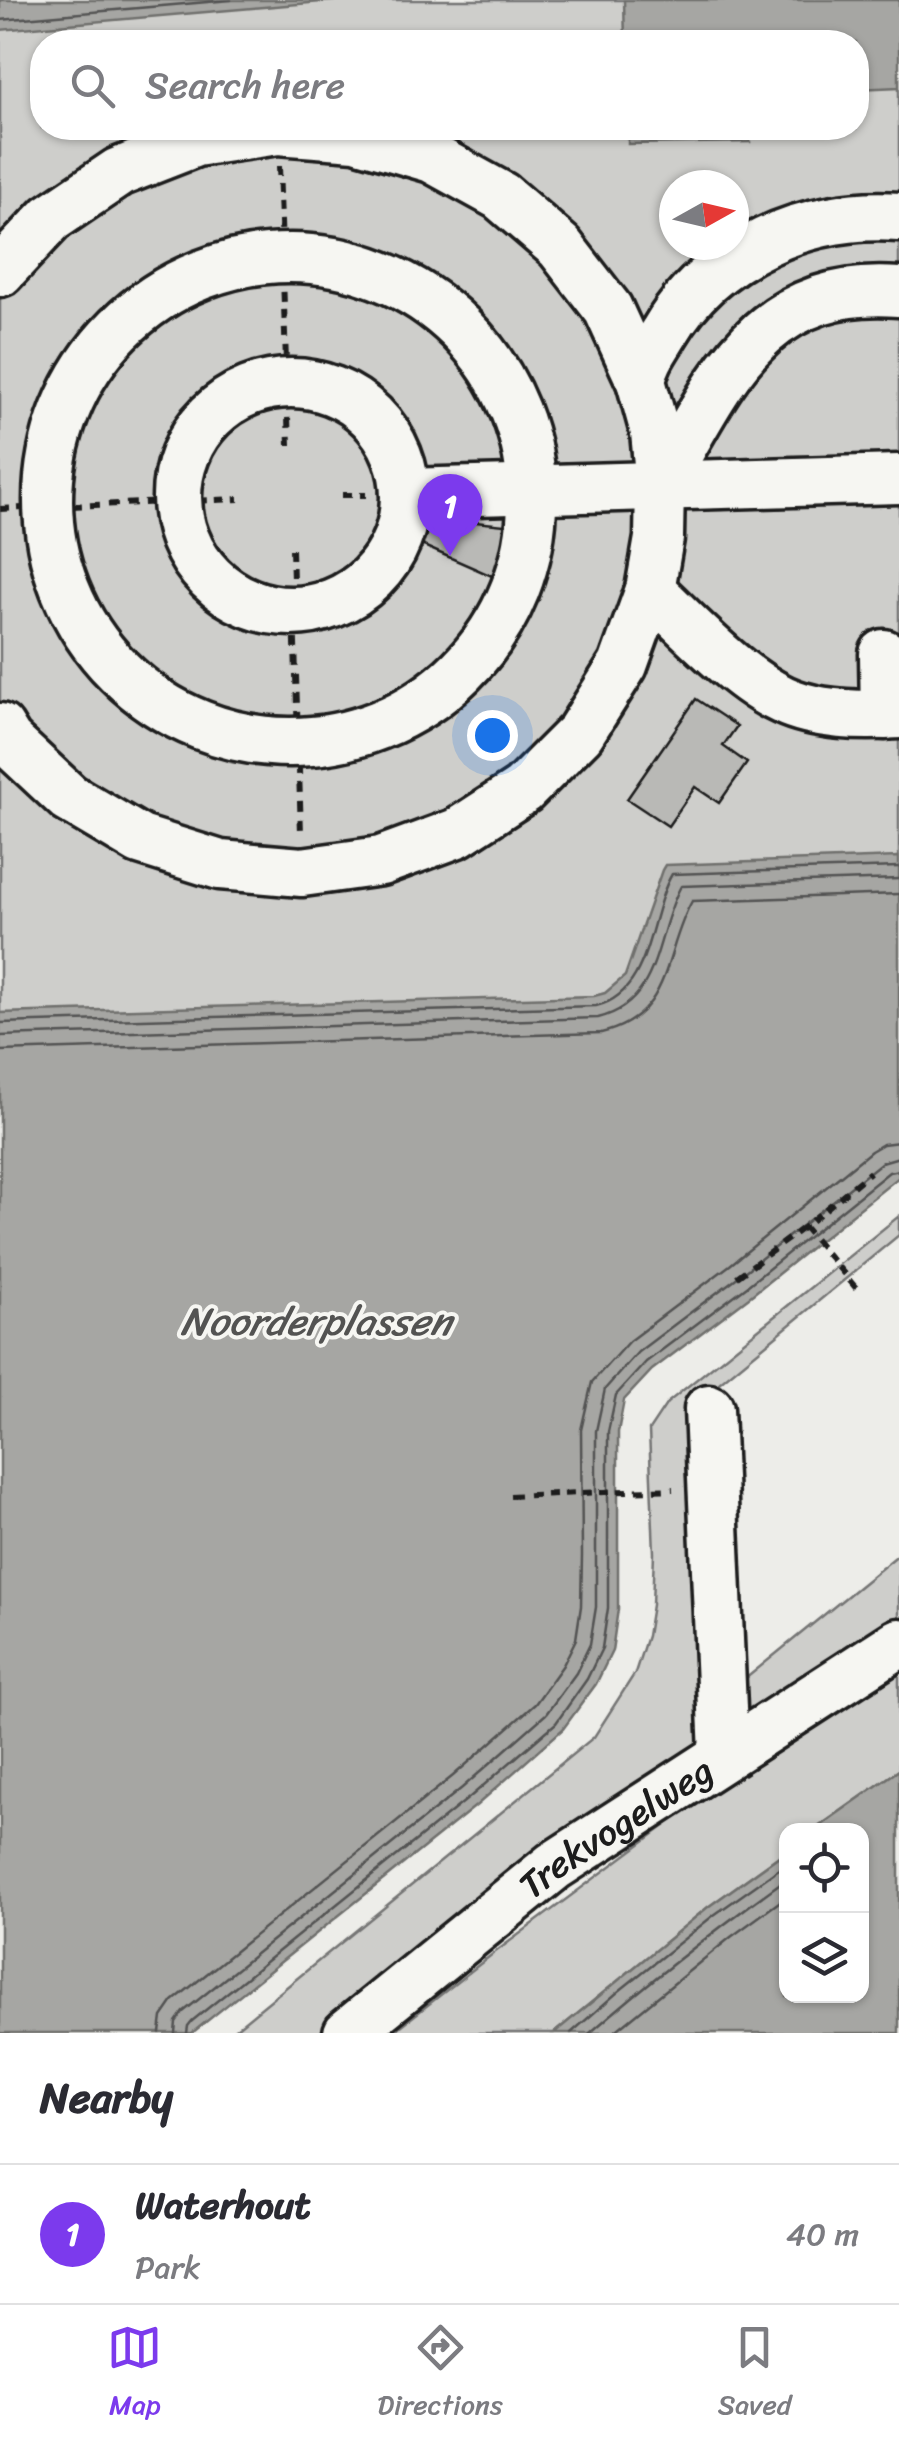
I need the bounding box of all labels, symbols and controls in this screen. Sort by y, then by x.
search box [30,30,869,140]
text: Search here [145,52,345,119]
icon: search [65,58,120,113]
north arrow [659,170,749,260]
pin: 1 [418,474,482,556]
your location [467,710,518,761]
water label: Noorderplassen [180,1286,456,1357]
street label: Trekvogelweg [503,1738,727,1917]
map controls [779,1823,869,2003]
button: locate [779,1823,869,1913]
button: layers [779,1913,869,2003]
text: Nearby [40,2061,173,2135]
text: Waterhout [135,2172,311,2239]
text: 1 [66,2206,79,2263]
text: 40 m [786,2206,859,2263]
text: Park [135,2239,201,2296]
tab: Map [107,2320,162,2429]
tab: Directions [377,2320,503,2429]
tab: Saved [718,2320,792,2429]

